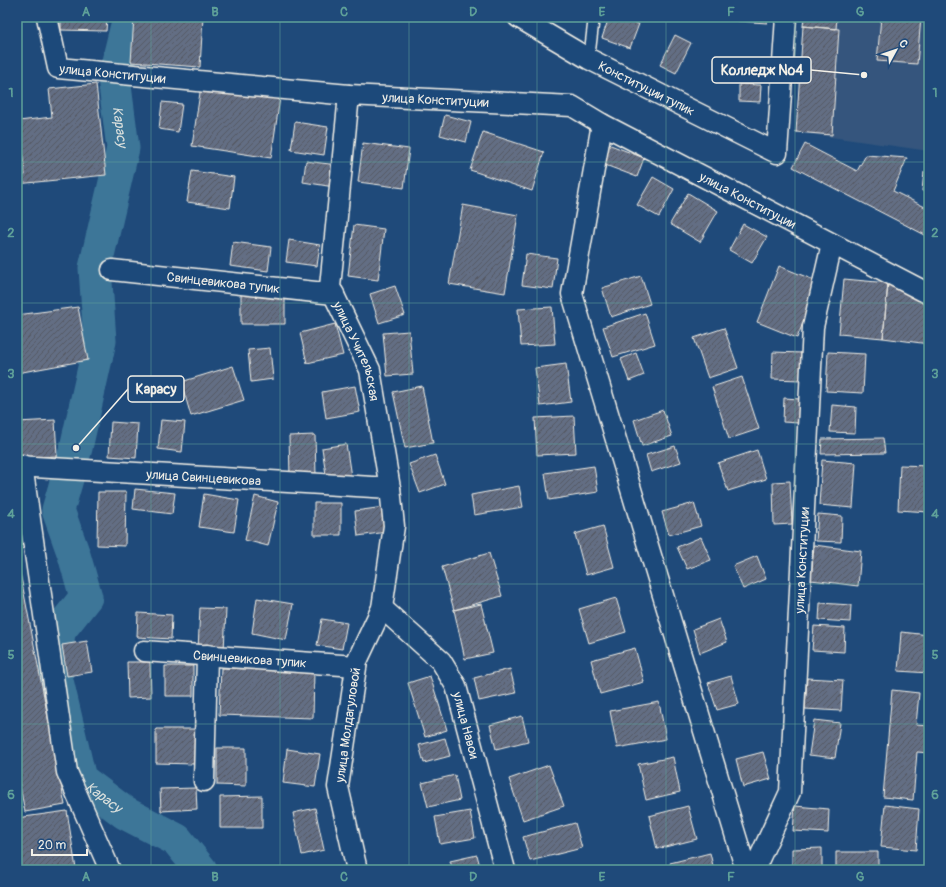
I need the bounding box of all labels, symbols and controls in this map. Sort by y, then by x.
text: A [82,4,91,20]
text: B [211,4,219,20]
text: C [340,4,348,20]
text: D [469,4,477,20]
text: E [599,4,606,20]
text: F [727,4,735,20]
text: G [856,4,865,20]
north arrow [876,30,916,70]
text: С [896,37,911,51]
callout: Колледж №4 [712,57,811,83]
street label: Конституции тупик [595,58,697,120]
street label: улица Конституции [58,61,167,87]
text: Колледж №4 [721,62,804,79]
text: 1 [8,85,14,101]
text: 1 [932,85,938,101]
street label: улица Конституции [381,90,489,111]
water label: Карасу [109,106,131,150]
street label: улица Конституции [695,169,799,232]
text: 2 [7,225,15,241]
text: 2 [931,225,939,241]
street label: Свинцевикова тупик [166,269,281,297]
street label: улица Учительская [329,298,382,402]
text: 3 [7,366,15,382]
text: 3 [931,366,939,382]
callout: Карасу [128,376,184,402]
text: Карасу [136,381,176,398]
street label: улица Свинцевикова [145,467,261,489]
text: 4 [7,506,15,522]
street label: улица Конституции [792,506,813,615]
text: 4 [931,506,939,522]
text: 5 [7,647,15,663]
street label: Свинцевикова тупик [192,647,307,671]
text: 5 [931,647,939,663]
street label: улица Молдагуловой [332,667,364,785]
street label: улица Навои [449,689,482,761]
water label: Карасу [82,778,127,818]
text: 6 [7,787,15,803]
text: 6 [931,787,939,803]
scale bar [32,831,87,857]
text: 20 m [38,838,67,853]
text: A [82,869,91,885]
text: B [211,869,219,885]
text: C [340,869,348,885]
text: D [469,869,477,885]
text: E [599,869,606,885]
text: F [727,869,735,885]
text: G [856,869,865,885]

